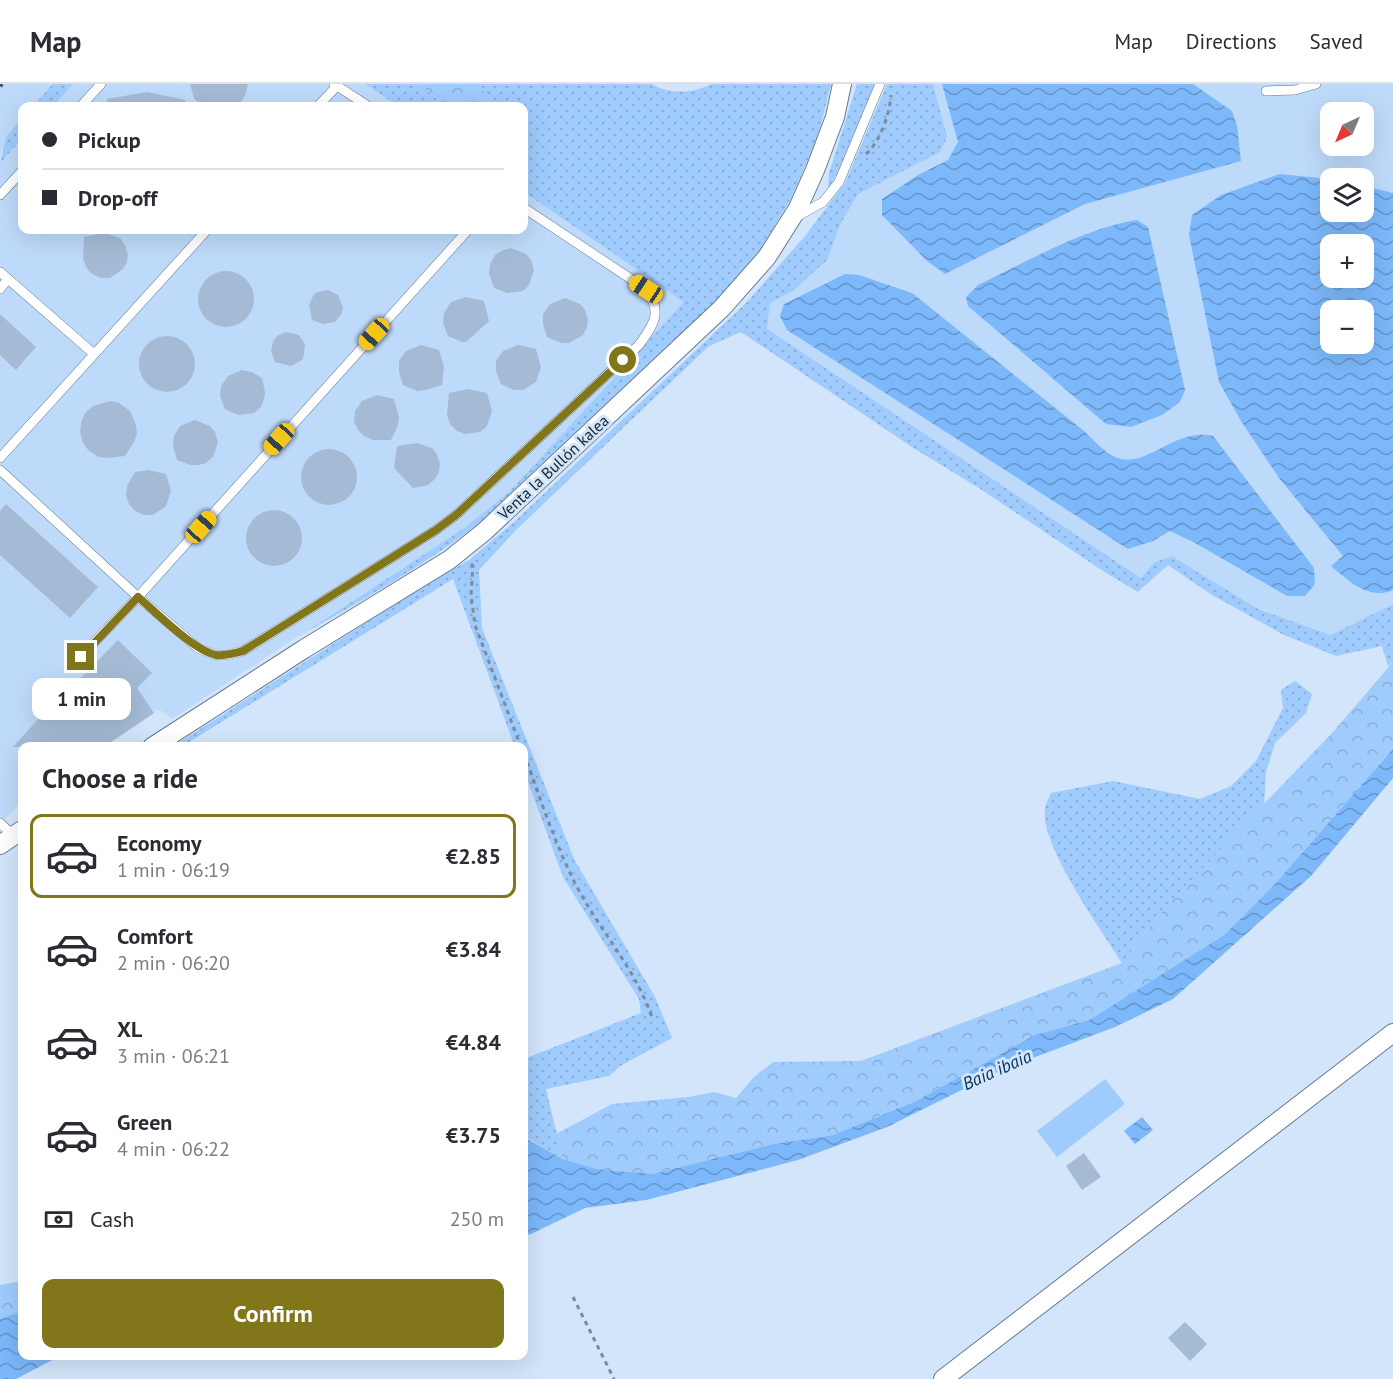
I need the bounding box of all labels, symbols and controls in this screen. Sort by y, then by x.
text: Map [30,23,81,60]
text: Map [1114,28,1153,55]
text: Directions [1186,28,1277,55]
text: Saved [1310,28,1363,55]
north arrow [1320,102,1374,156]
map controls [1320,102,1374,354]
text: Pickup [78,126,141,154]
button: layers [1320,168,1374,222]
text: Drop-off [78,184,157,212]
button: + [1320,234,1374,288]
car [626,272,666,306]
button: − [1320,300,1374,354]
car [355,315,393,353]
route start [609,346,636,373]
street label: Venta la Bullón kalea [492,410,613,524]
car [260,420,298,458]
car [182,508,220,546]
route end [67,643,94,670]
callout: 1 min [32,678,130,720]
text: 1 min [57,686,106,712]
text: Choose a ride [42,761,198,795]
icon: car [45,829,99,883]
text: Economy [117,829,201,857]
text: €2.85 [446,842,501,870]
text: 1 min · 06:19 [117,857,230,883]
icon: car [45,922,99,976]
text: Comfort [117,922,193,950]
text: €3.84 [446,935,501,963]
text: 2 min · 06:20 [117,950,230,976]
icon: car [45,1015,99,1069]
text: XL [117,1015,142,1043]
text: €4.84 [446,1028,501,1056]
text: 3 min · 06:21 [117,1043,230,1069]
water label: Baia ibaia [959,1044,1035,1095]
icon: car [45,1108,99,1162]
text: Green [117,1108,172,1136]
text: €3.75 [446,1121,501,1149]
text: 4 min · 06:22 [117,1136,230,1162]
icon: cash [42,1203,75,1236]
text: Cash [90,1205,134,1233]
text: 250 m [450,1206,504,1232]
button: Confirm [42,1279,504,1348]

